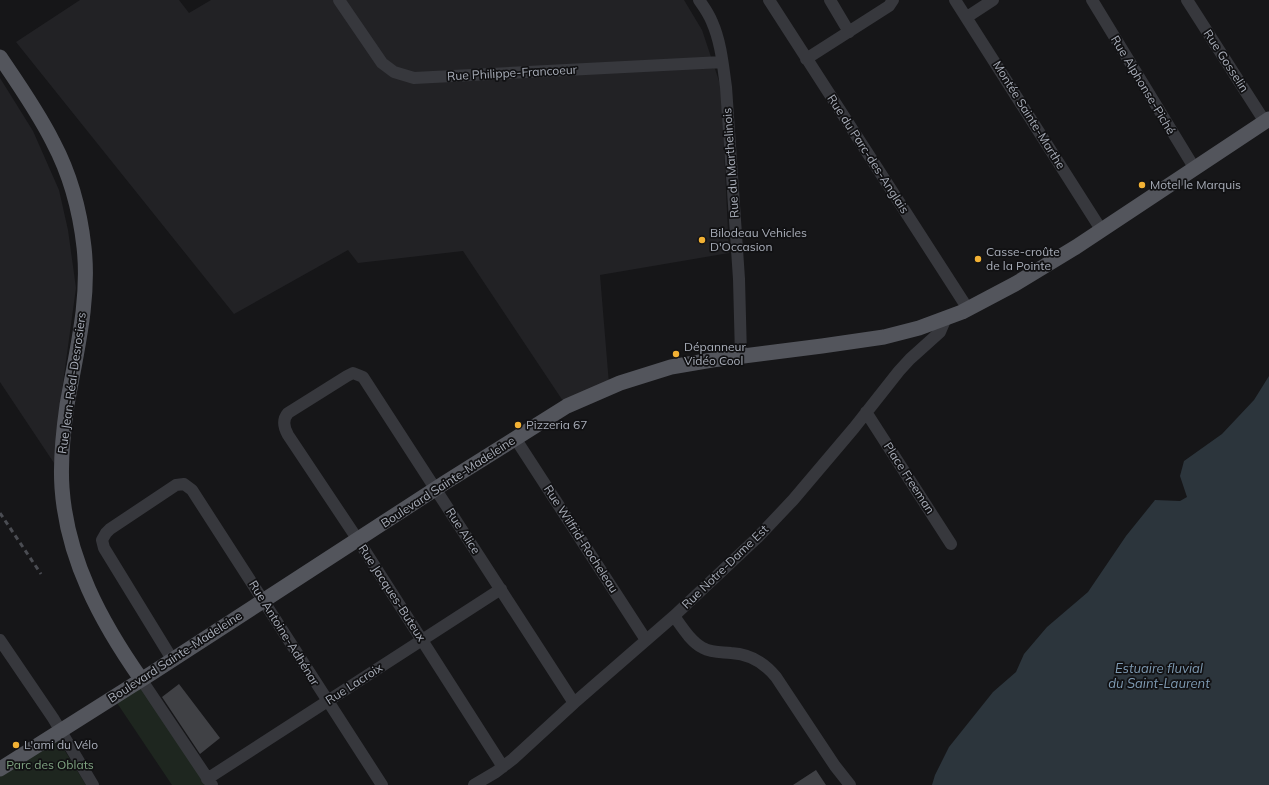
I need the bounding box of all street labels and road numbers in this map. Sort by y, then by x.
street label: Rue Gosselin [1201,27,1252,95]
street label: Rue Alphonse-Piché [1108,33,1179,137]
street label: Montée Sainte-Marthe [990,58,1069,172]
street label: Rue Philippe-Francoeur [447,62,578,83]
street label: Rue du Parc-des-Anglais [824,91,913,216]
street label: Rue du Marthelinois [719,107,742,219]
street label: Rue Jean-Réal-Desrosiers [54,311,89,455]
street label: Boulevard Sainte-Madeleine [378,433,518,531]
street label: Place Freeman [881,439,938,516]
street label: Rue Wilfrid-Rocheleau [541,482,622,595]
street label: Rue Alice [443,505,484,557]
street label: Rue Notre-Dame Est [678,522,771,612]
street label: Rue Jacques-Buteux [355,541,430,645]
street label: Rue Antoine-Adhénar [246,577,323,689]
street label: Boulevard Sainte-Madeleine [105,608,245,706]
street label: Rue Lacroix [322,659,386,708]

